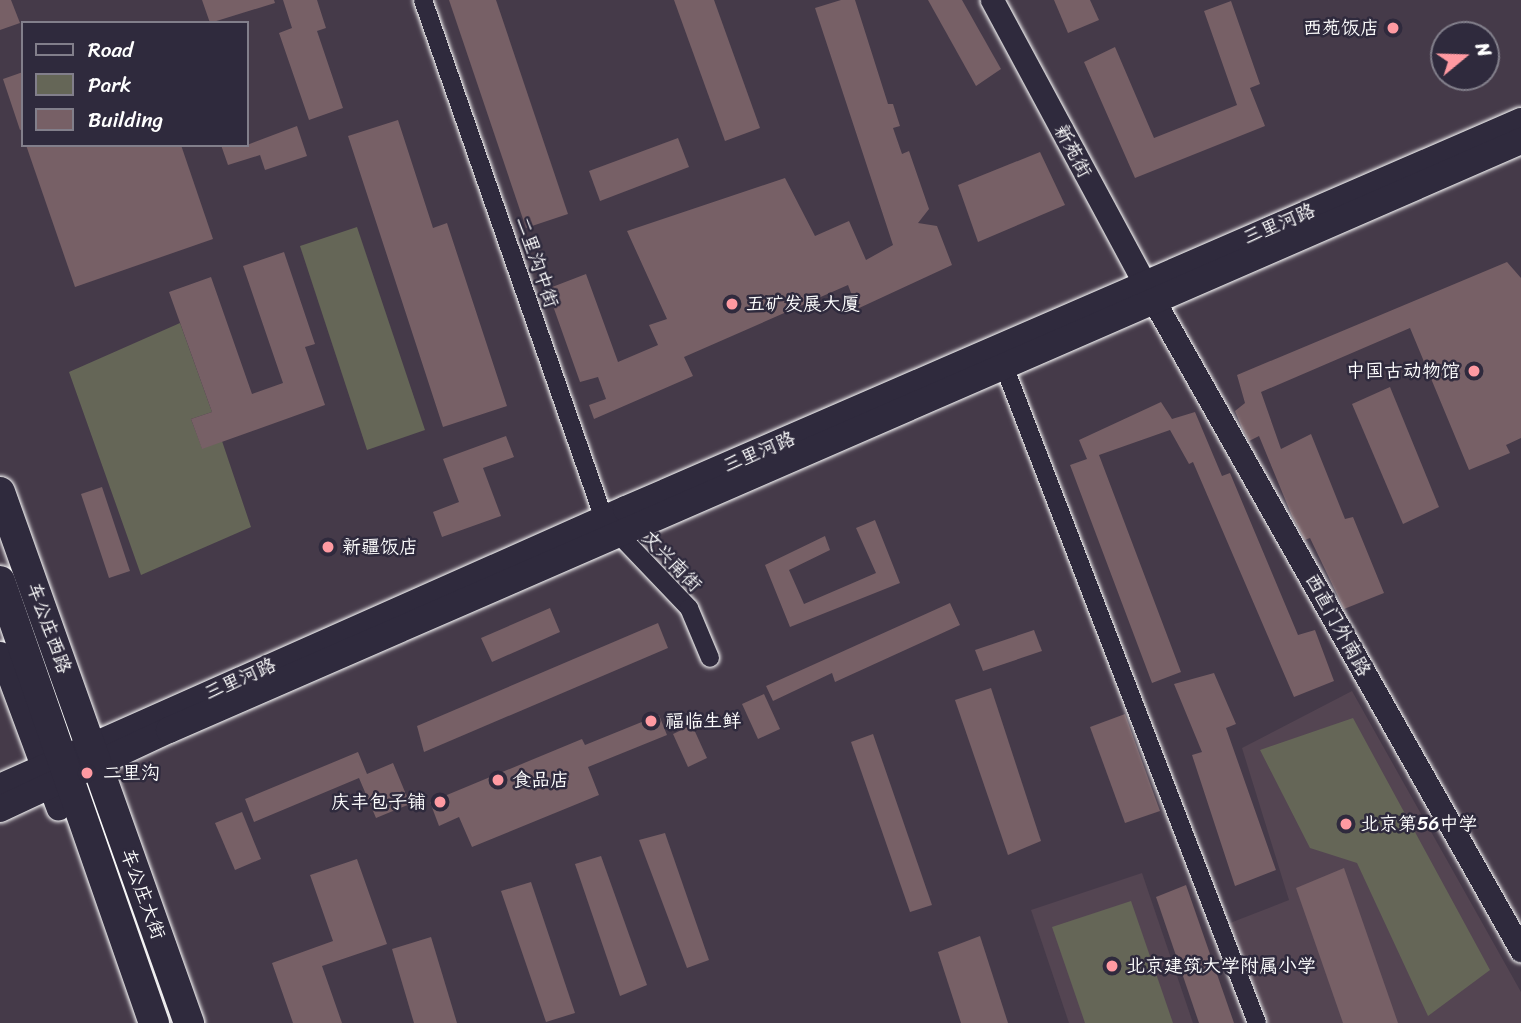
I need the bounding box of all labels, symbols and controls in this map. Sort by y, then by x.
place label: 西苑饭店 [1303,17,1379,39]
marker: 西苑饭店 [1385,20,1401,36]
legend [21,21,248,147]
north arrow [1430,21,1500,91]
text: Road [88,31,133,69]
text: N [1466,38,1501,61]
text: Park [88,66,131,104]
text: Building [88,101,163,139]
street label: 新苑街 [1050,120,1096,182]
street label: 三里河路 [1240,199,1318,249]
street label: 二里沟中街 [511,213,563,311]
place label: 五矿发展大厦 [746,293,860,315]
marker: 五矿发展大厦 [724,296,740,312]
place label: 中国古动物馆 [1346,360,1460,382]
marker: 中国古动物馆 [1466,363,1482,379]
street label: 三里河路 [720,427,798,477]
street label: 文兴南街 [637,526,707,596]
place label: 新疆饭店 [342,536,418,558]
marker: 新疆饭店 [320,539,336,555]
street label: 西直门外南路 [1300,570,1376,680]
street label: 车公庄西路 [22,579,76,677]
street label: 三里河路 [201,653,279,705]
place label: 福临生鲜 [665,710,741,732]
marker: 福临生鲜 [643,713,659,729]
place label: 二里沟 [103,762,160,784]
marker: 二里沟 [77,763,97,783]
place label: 食品店 [512,769,569,791]
marker: 食品店 [490,772,506,788]
place label: 庆丰包子铺 [331,791,426,813]
marker: 庆丰包子铺 [432,794,448,810]
place label: 北京第56中学 [1360,813,1477,835]
marker: 北京第56中学 [1338,816,1354,832]
street label: 车公庄大街 [116,845,170,943]
place label: 北京建筑大学附属小学 [1126,955,1316,977]
marker: 北京建筑大学附属小学 [1104,958,1120,974]

